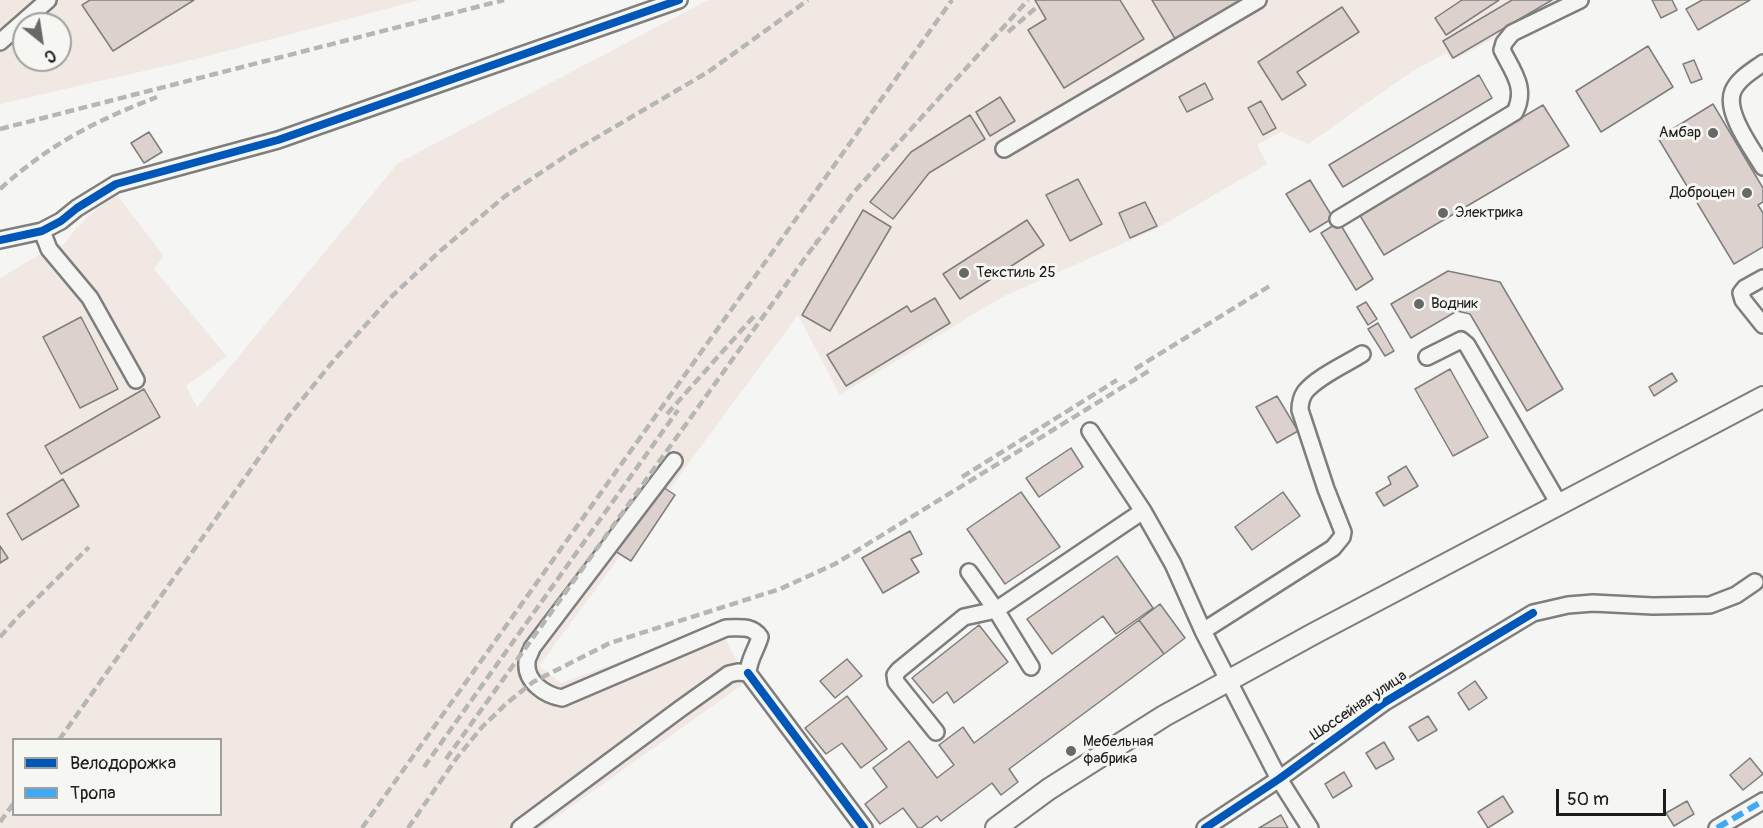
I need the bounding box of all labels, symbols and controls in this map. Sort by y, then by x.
north arrow [12,12,72,72]
text: С [41,45,59,67]
place label: Амбар [1659,124,1701,142]
marker: Амбар [1706,126,1720,140]
place label: Доброцен [1670,184,1735,202]
marker: Доброцен [1740,186,1754,200]
place label: Электрика [1455,204,1523,222]
marker: Электрика [1436,206,1450,220]
place label: Текстиль 25 [976,264,1056,282]
marker: Текстиль 25 [957,266,971,280]
place label: Водник [1431,295,1478,313]
marker: Водник [1412,297,1426,311]
street label: Шоссейная улица [1307,667,1411,745]
place label: Мебельная фабрика [1083,733,1153,768]
legend [12,738,222,816]
marker: Мебельная фабрика [1064,744,1078,758]
text: Велодорожка [70,752,176,775]
scale bar [1559,777,1668,815]
text: Тропа [70,782,116,805]
text: 50 m [1567,788,1609,811]

